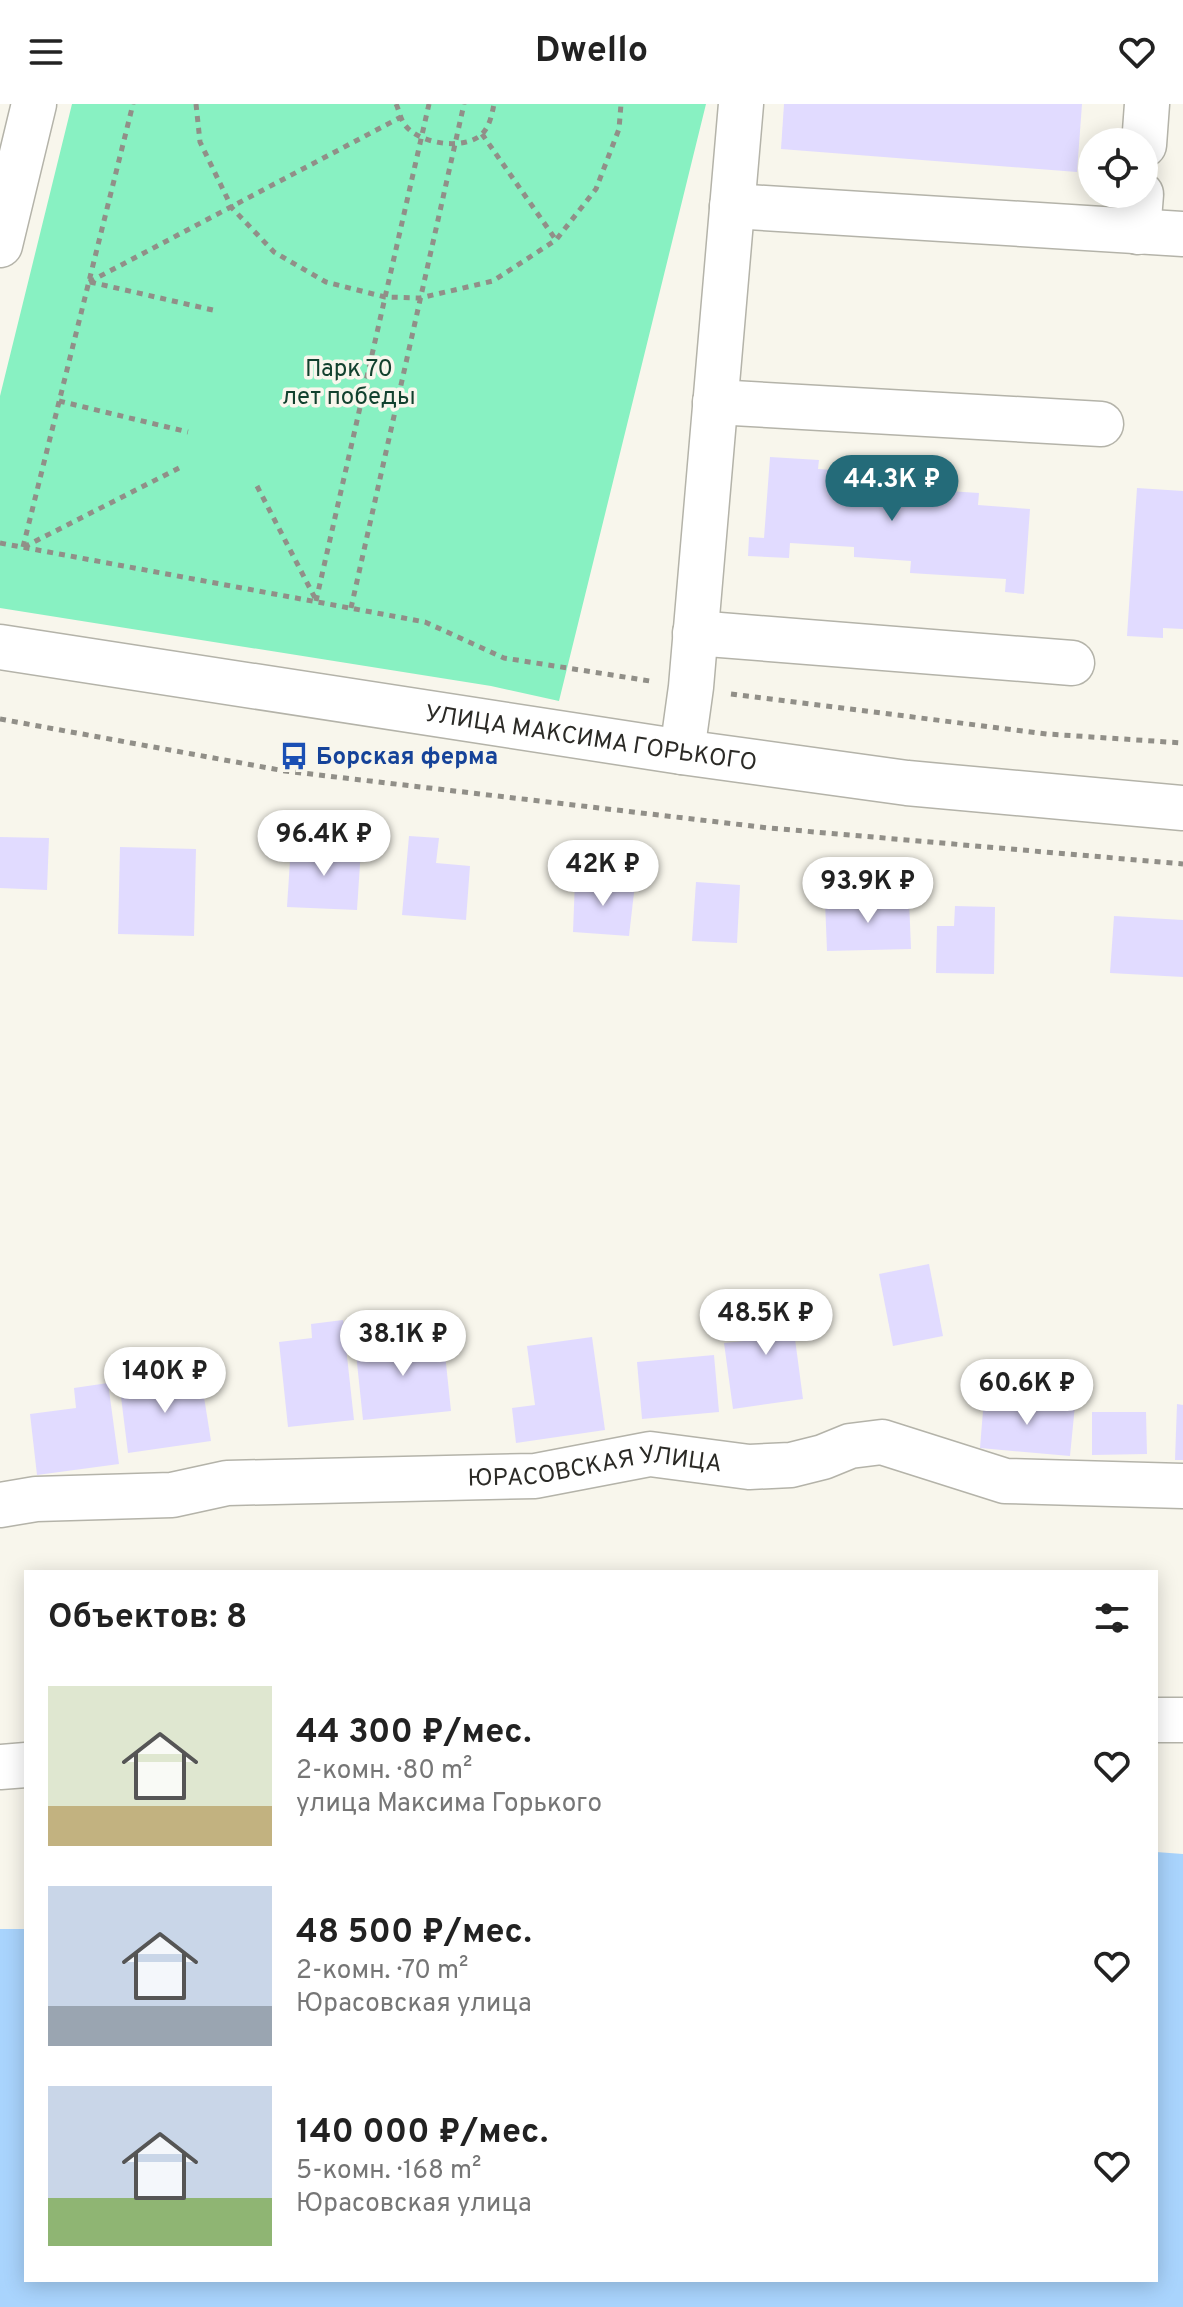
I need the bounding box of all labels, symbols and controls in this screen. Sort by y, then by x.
text: Dwello [535,29,648,75]
icon: menu [24,30,68,74]
icon: heart [1115,30,1159,74]
map controls [1078,128,1158,208]
button: locate [1078,128,1158,208]
park label: Парк 70 лет победы [282,355,416,413]
pin: 44.3K ₽ [818,455,966,523]
text: 44.3K ₽ [843,464,941,497]
street label: УЛИЦА МАКСИМА ГОРЬКОГО [423,700,759,779]
bus stop icon: Борская ферма [279,741,309,771]
place label: Борская ферма [316,743,498,773]
pin: 96.4K ₽ [250,810,398,878]
text: 96.4K ₽ [276,819,372,852]
pin: 42K ₽ [547,840,659,908]
text: 42K ₽ [566,849,640,882]
pin: 93.9K ₽ [794,857,942,925]
text: 93.9K ₽ [820,866,916,899]
pin: 48.5K ₽ [692,1289,840,1357]
text: 48.5K ₽ [718,1298,814,1331]
pin: 38.1K ₽ [329,1310,477,1378]
text: 38.1K ₽ [358,1319,448,1352]
pin: 140K ₽ [100,1347,230,1415]
text: 140K ₽ [122,1356,208,1389]
pin: 60.6K ₽ [953,1359,1101,1427]
text: 60.6K ₽ [978,1368,1076,1401]
street label: ЮРАСОВСКАЯ УЛИЦА [467,1440,724,1495]
icon: filters [1090,1596,1134,1640]
text: Объектов: 8 [48,1597,247,1640]
text: 44 300 ₽/мес. [296,1712,531,1755]
icon: home [112,1718,208,1814]
icon: heart [1090,1744,1134,1788]
text: 2-комн. · 80 m² [296,1755,472,1788]
text: улица Максима Горького [296,1788,602,1821]
text: 48 500 ₽/мес. [296,1912,532,1955]
icon: home [112,1918,208,2014]
icon: heart [1090,1944,1134,1988]
text: 2-комн. · 70 m² [296,1955,469,1988]
text: Юрасовская улица [296,1988,532,2021]
text: 140 000 ₽/мес. [296,2112,548,2155]
icon: home [112,2118,208,2214]
icon: heart [1090,2144,1134,2188]
text: 5-комн. · 168 m² [296,2155,481,2188]
text: Юрасовская улица [296,2188,532,2221]

